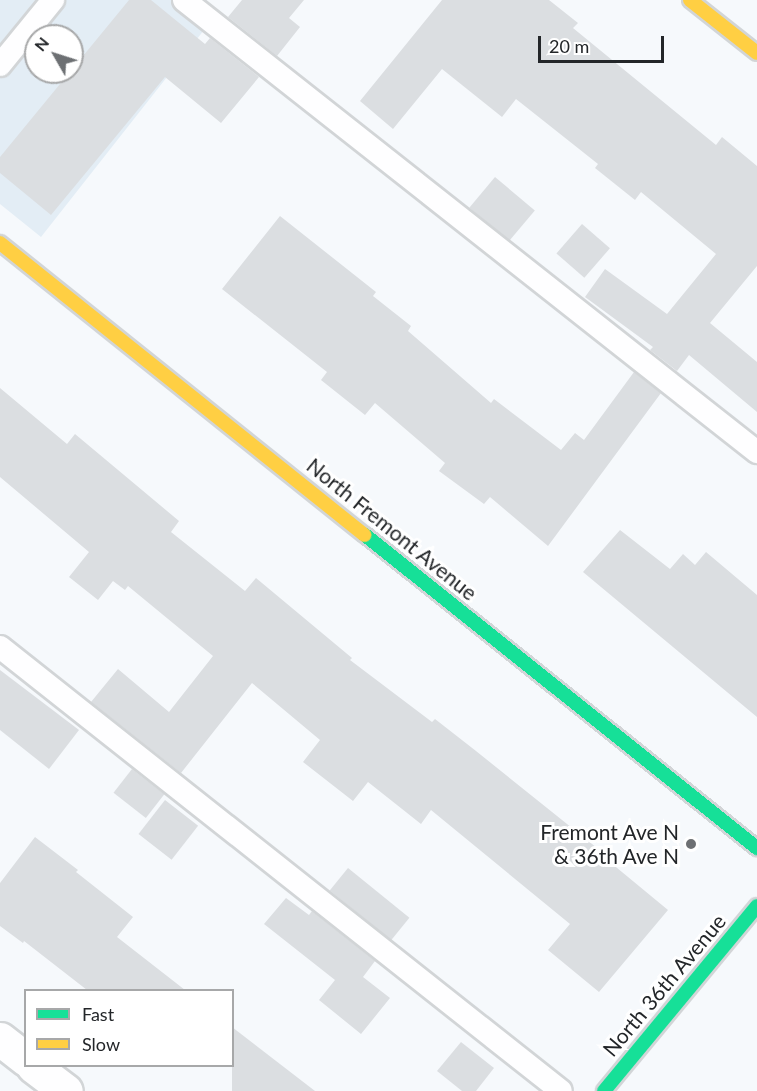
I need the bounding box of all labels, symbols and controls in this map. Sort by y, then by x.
north arrow [24,24,84,84]
scale bar [541,24,667,62]
text: N [30,33,52,54]
text: 20 m [549,35,589,57]
street label: North Fremont Avenue [302,452,482,606]
place label: Fremont Ave N & 36th Ave N [540,819,679,869]
marker: Fremont Ave N & 36th Ave N [684,837,698,851]
street label: North 36th Avenue [597,909,731,1061]
legend [24,989,234,1067]
text: Fast [82,1003,114,1025]
text: Slow [82,1033,120,1055]

